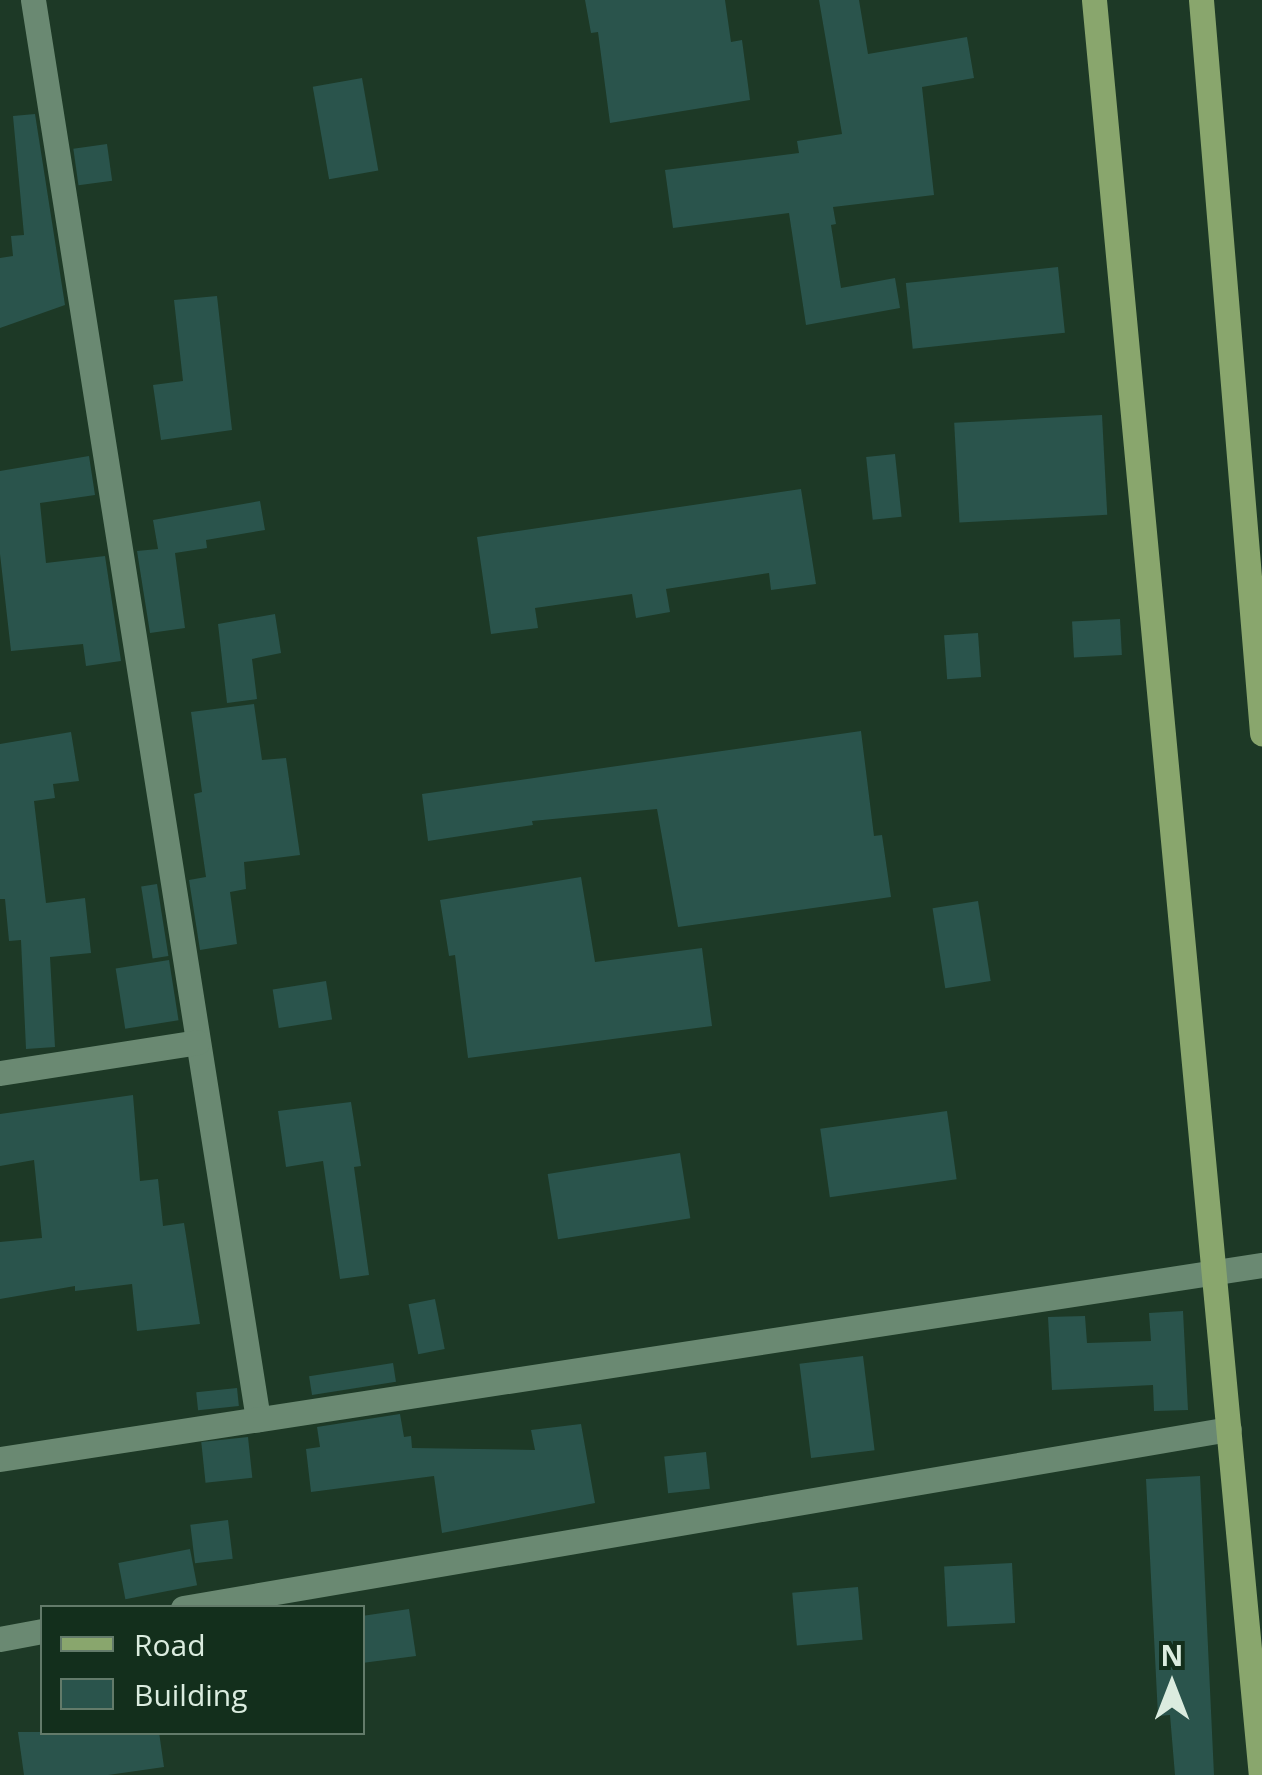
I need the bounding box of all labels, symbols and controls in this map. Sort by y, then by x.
legend [40,1605,365,1735]
text: Road [134,1624,206,1665]
north arrow [1122,1635,1222,1735]
text: N [1161,1636,1183,1674]
text: Building [134,1674,248,1715]

